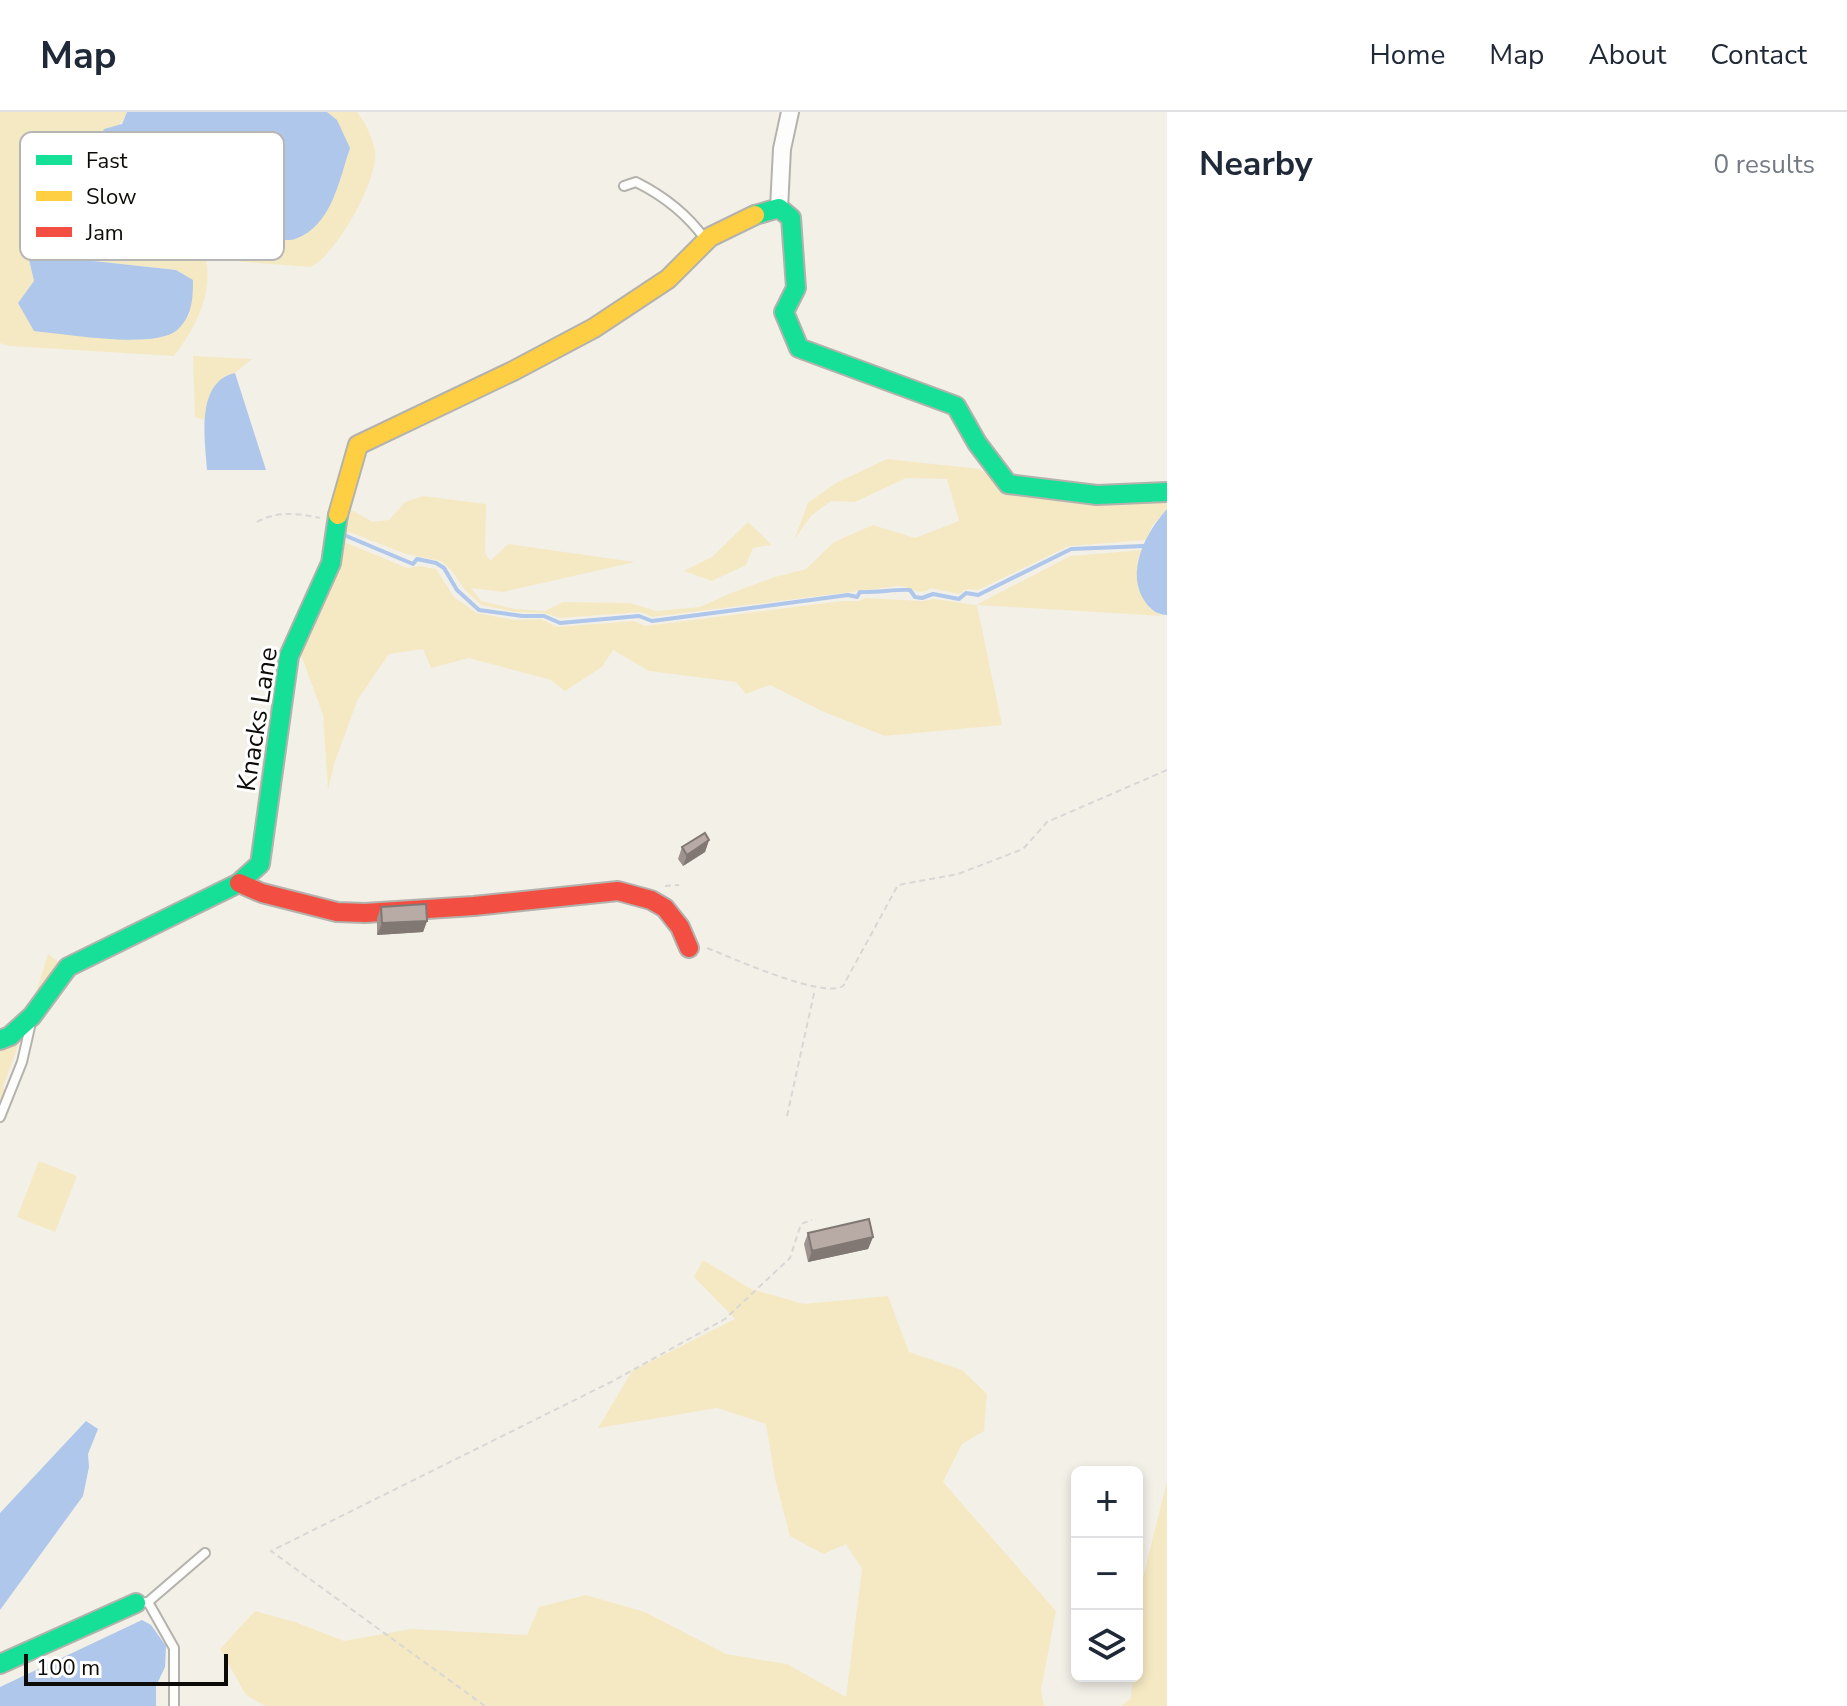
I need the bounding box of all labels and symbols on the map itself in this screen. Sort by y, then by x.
legend [20,132,284,260]
text: Fast [86,146,128,176]
text: Slow [86,182,137,212]
text: Jam [85,218,124,248]
street label: Knacks Lane [229,645,286,794]
scale bar [24,1650,228,1686]

